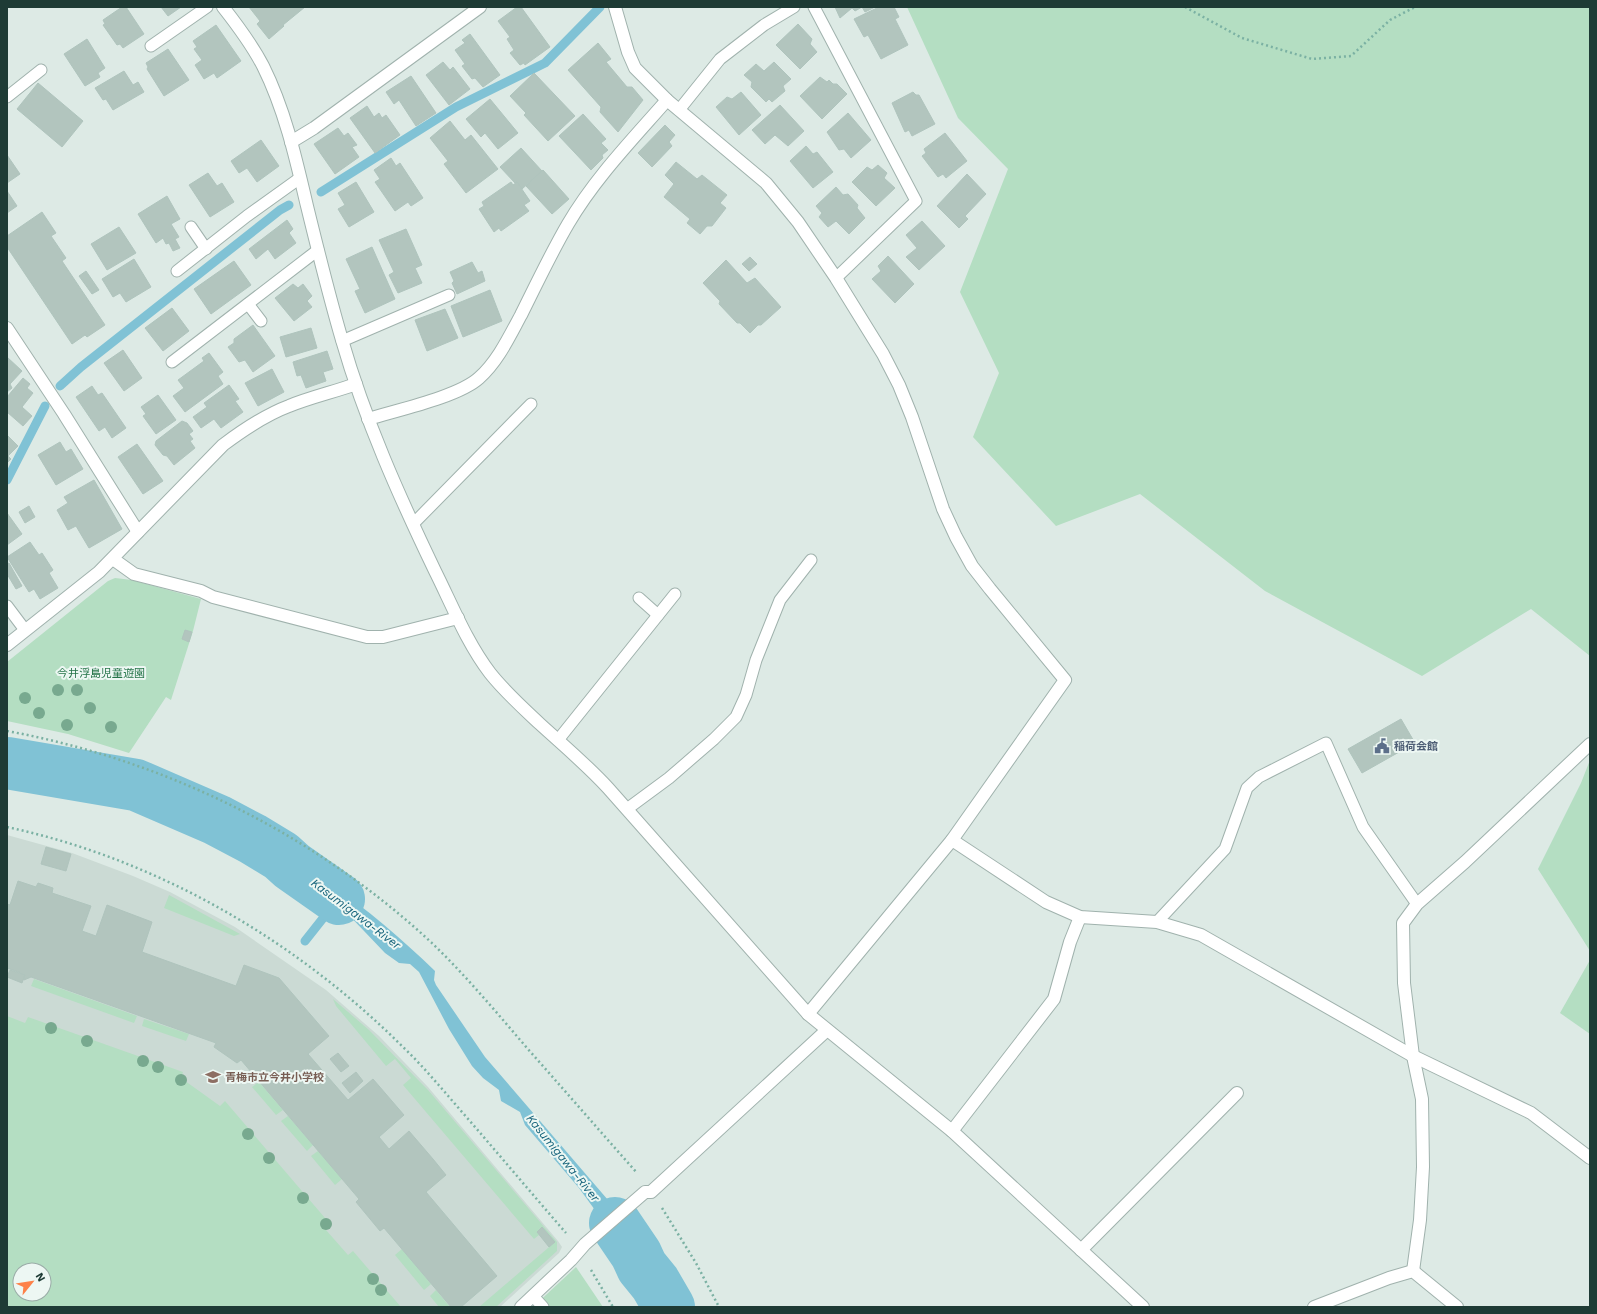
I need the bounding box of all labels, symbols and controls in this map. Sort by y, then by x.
park label: 今井浮島児童遊園 [57,667,145,680]
public building icon: 稲荷会館 [1373,737,1391,755]
place label: 稲荷会館 [1394,740,1438,753]
water label: Kasumigawa-River [309,876,405,953]
school or university icon: 青梅市立今井小学校 [204,1068,222,1086]
place label: 青梅市立今井小学校 [225,1071,324,1084]
water label: Kasumigawa-River [523,1112,603,1206]
north arrow [12,1262,52,1302]
text: N [33,1270,48,1284]

